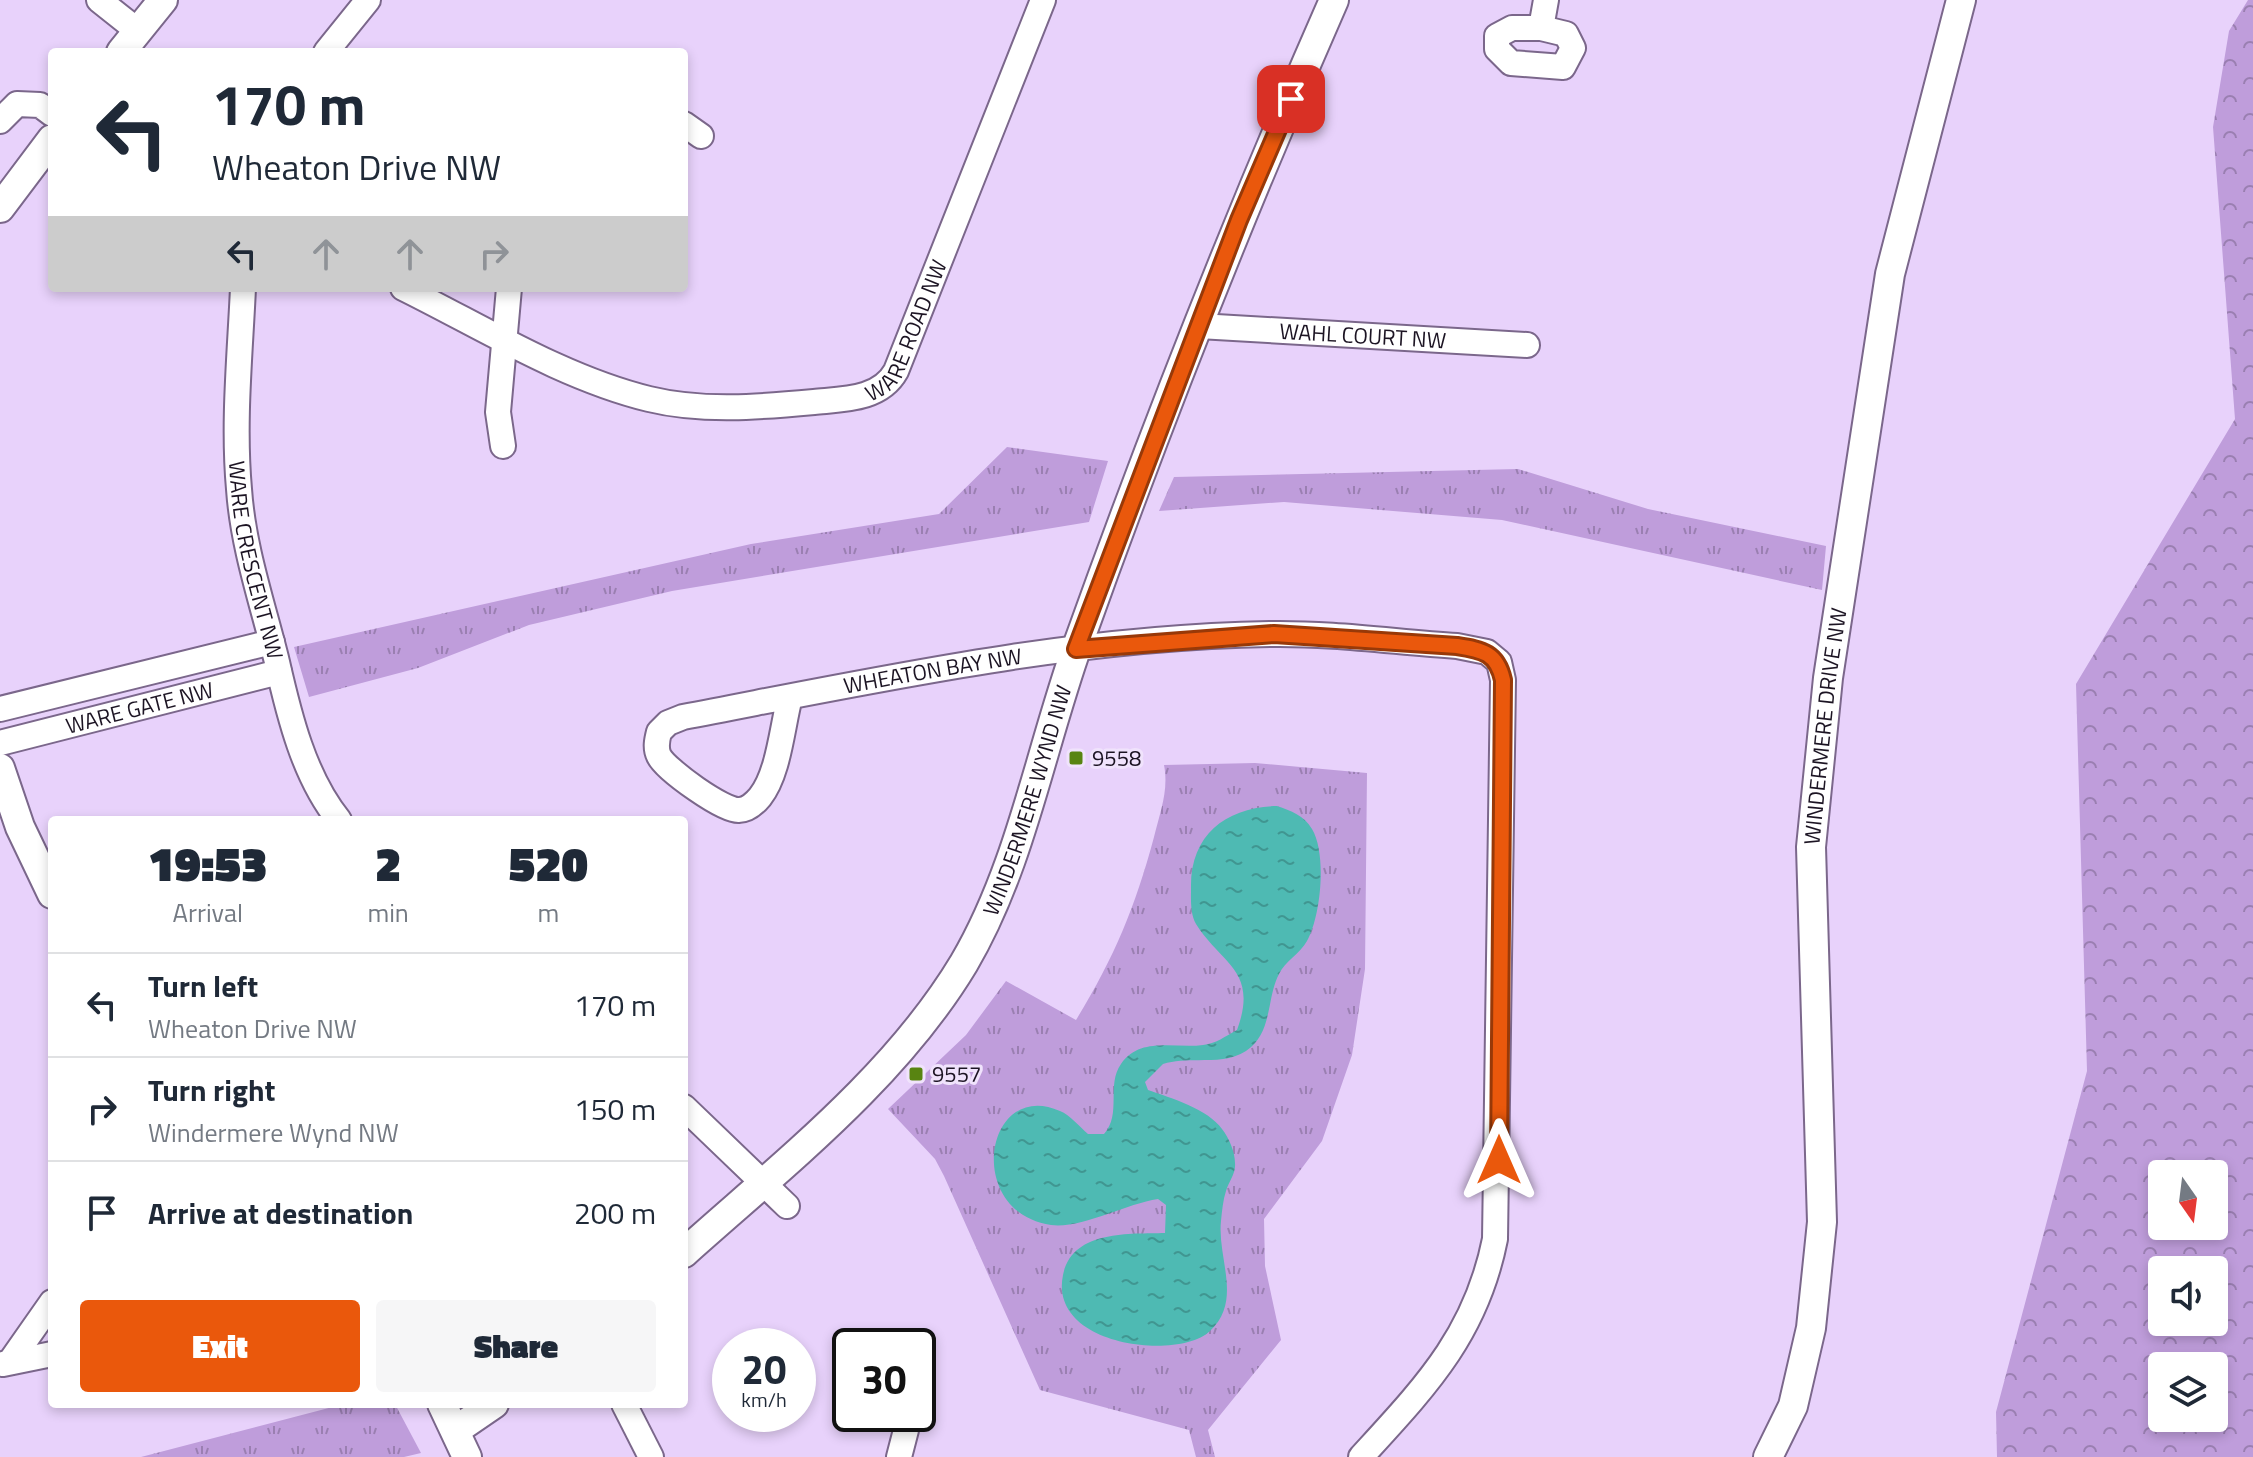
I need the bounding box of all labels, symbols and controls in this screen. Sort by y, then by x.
text: 170 m [212,62,365,147]
pin [1257,65,1325,133]
icon: arrive [1269,77,1313,121]
icon: left [80,80,184,184]
text: Wheaton Drive NW [212,139,501,194]
icon: left [220,232,264,276]
icon: ahead [304,232,348,276]
icon: ahead [388,232,432,276]
icon: right [472,232,516,276]
street label: WARE ROAD NW [859,254,955,410]
street label: WAHL COURT NW [1278,314,1447,357]
street label: WARE CRESCENT NW [220,460,293,663]
street label: WINDERMERE DRIVE NW [1794,605,1856,846]
street label: WHEATON BAY NW [841,639,1024,703]
street label: WARE GATE NW [62,672,217,743]
street label: WINDERMERE WYND NW [974,681,1080,921]
place label: 9558 [1092,741,1141,775]
marker: 9558 [1067,749,1085,767]
text: 19:53 [148,827,267,900]
text: 2 [375,827,401,900]
text: 520 [509,827,588,900]
text: Arrival [172,893,243,932]
text: min [367,893,409,932]
text: m [538,893,559,932]
text: Turn left [148,963,258,1009]
text: 170 m [574,982,656,1028]
icon: left [80,983,124,1027]
text: Wheaton Drive NW [148,1009,357,1048]
place label: 9557 [932,1057,981,1091]
marker: 9557 [907,1065,925,1083]
text: Turn right [148,1067,276,1113]
text: 150 m [574,1086,656,1132]
icon: right [80,1087,124,1131]
text: Windermere Wynd NW [148,1113,399,1152]
position arrow [1457,1118,1541,1202]
north arrow [2148,1160,2228,1240]
map controls [2148,1160,2228,1432]
text: Arrive at destination [148,1190,413,1236]
text: 200 m [574,1190,656,1236]
icon: arrive [80,1191,124,1235]
button: sound [2148,1256,2228,1336]
button: Exit [80,1300,360,1392]
button: Share [376,1300,656,1392]
speed limit sign: 30 [832,1328,936,1432]
text: 20 [742,1339,786,1400]
button: layers [2148,1352,2228,1432]
text: km/h [741,1384,787,1415]

